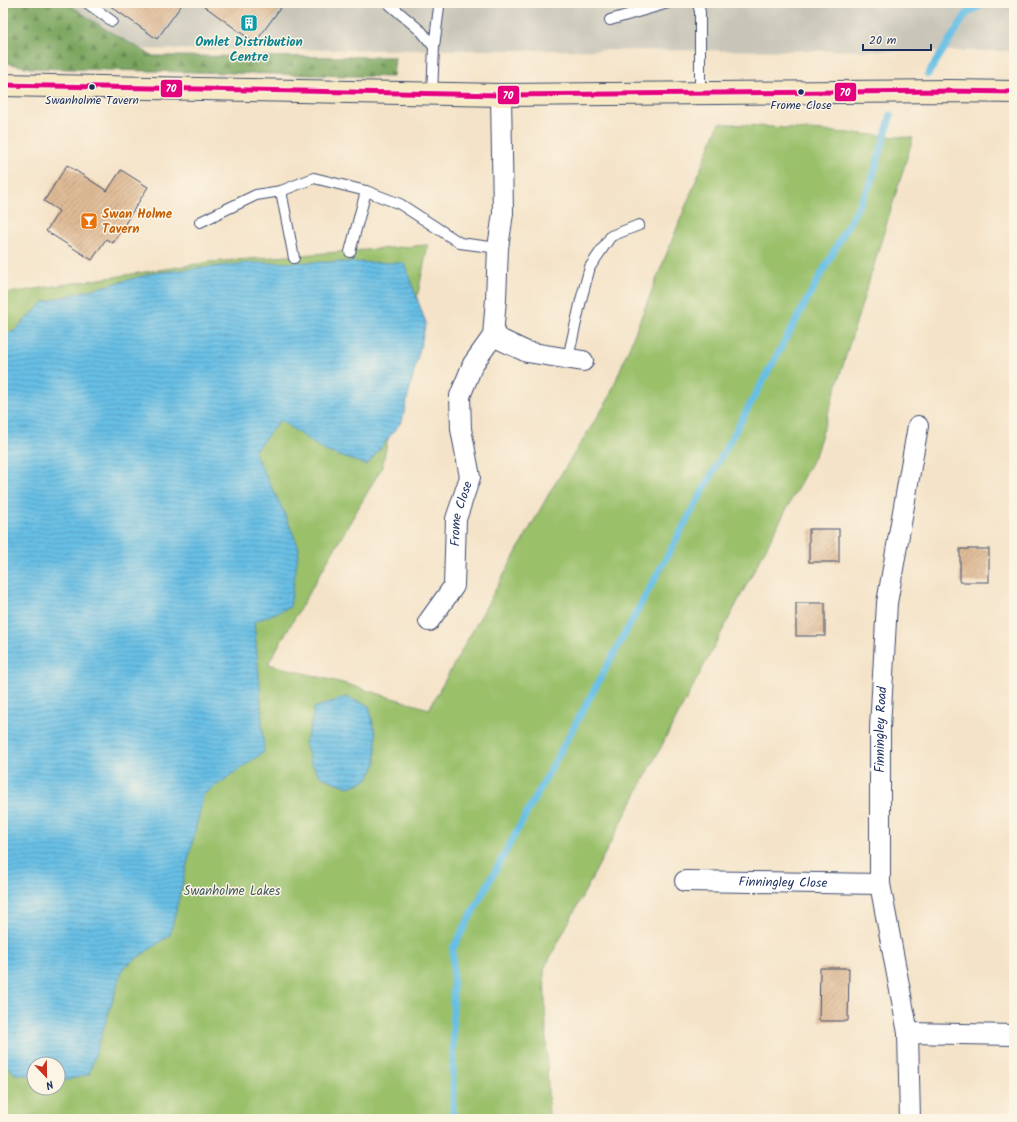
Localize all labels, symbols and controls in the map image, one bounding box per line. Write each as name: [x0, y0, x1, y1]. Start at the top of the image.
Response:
building icon: Omlet Distribution Centre: [239, 13, 259, 33]
scale bar: [863, 26, 931, 52]
text: 20 m: [869, 31, 897, 50]
place label: Omlet Distribution Centre: [195, 32, 303, 68]
line badge: 70: [160, 79, 183, 98]
text: 70: [166, 80, 177, 98]
marker: Swanholme Tavern: [87, 82, 97, 92]
line badge: 70: [834, 82, 857, 102]
text: 70: [840, 84, 851, 102]
line badge: 70: [497, 85, 520, 105]
text: 70: [503, 87, 514, 105]
marker: Frome Close: [796, 87, 806, 97]
place label: Swanholme Tavern: [45, 91, 139, 110]
place label: Frome Close: [770, 96, 832, 115]
place label: Swan Holme Tavern: [102, 204, 173, 240]
bar icon: Swan Holme Tavern: [79, 211, 99, 231]
street label: Frome Close: [445, 478, 478, 547]
street label: Finningley Road: [869, 685, 893, 773]
street label: Finningley Close: [738, 871, 828, 894]
park label: Swanholme Lakes: [184, 881, 281, 902]
north arrow: [26, 1056, 66, 1096]
text: N: [43, 1075, 56, 1094]

